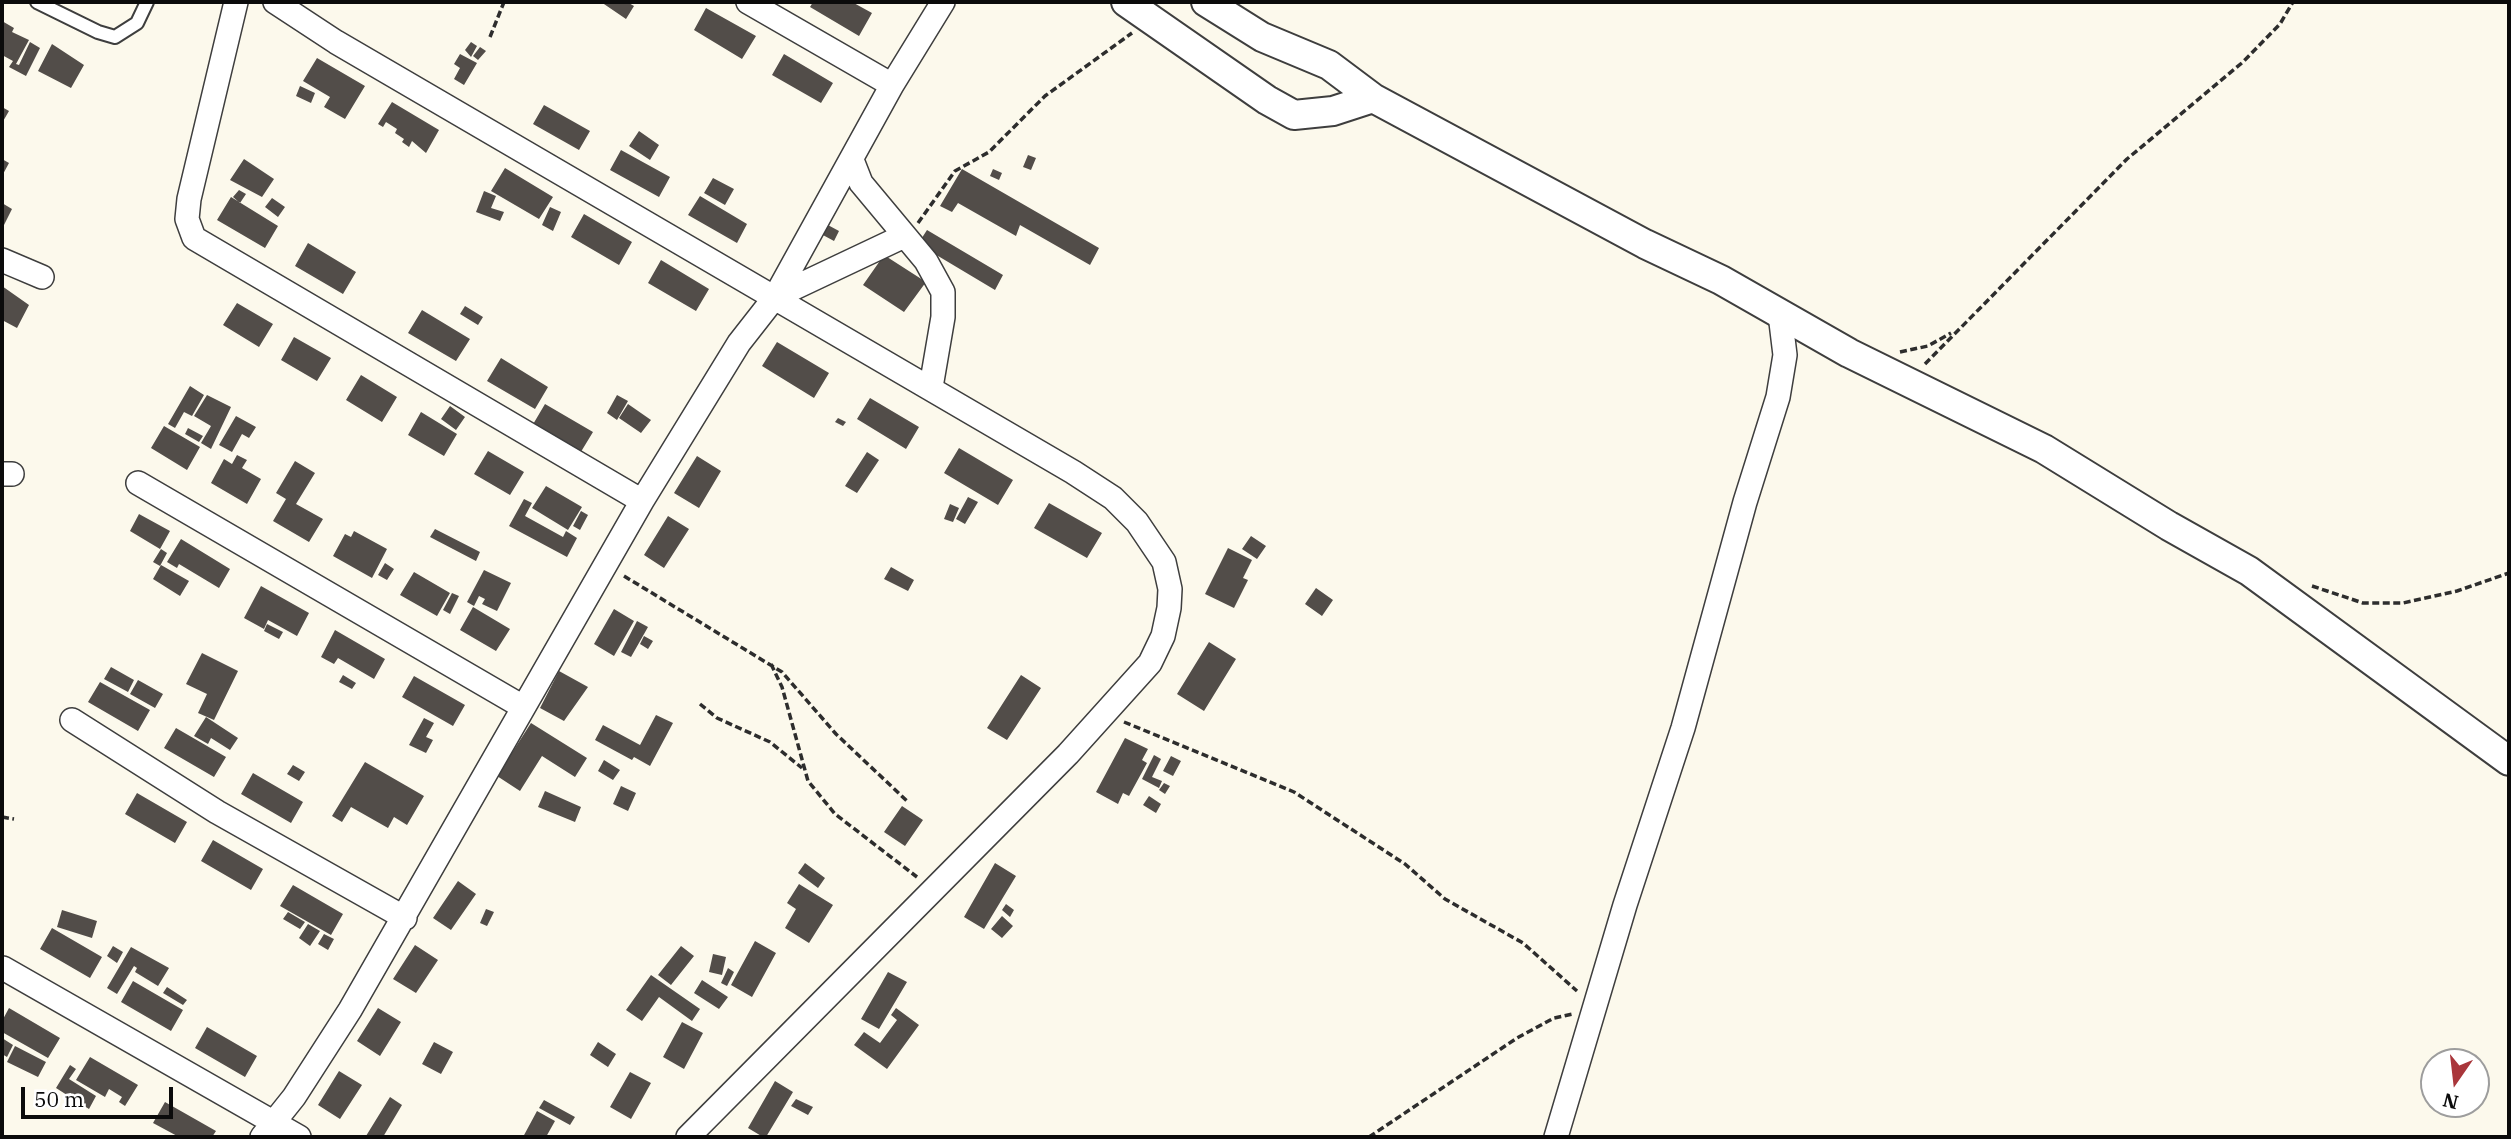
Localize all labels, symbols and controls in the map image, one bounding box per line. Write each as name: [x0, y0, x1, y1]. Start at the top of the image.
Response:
north arrow: [2420, 1048, 2490, 1118]
scale bar: [24, 1072, 177, 1116]
text: 50 m: [34, 1085, 84, 1113]
text: N: [2440, 1088, 2461, 1115]

